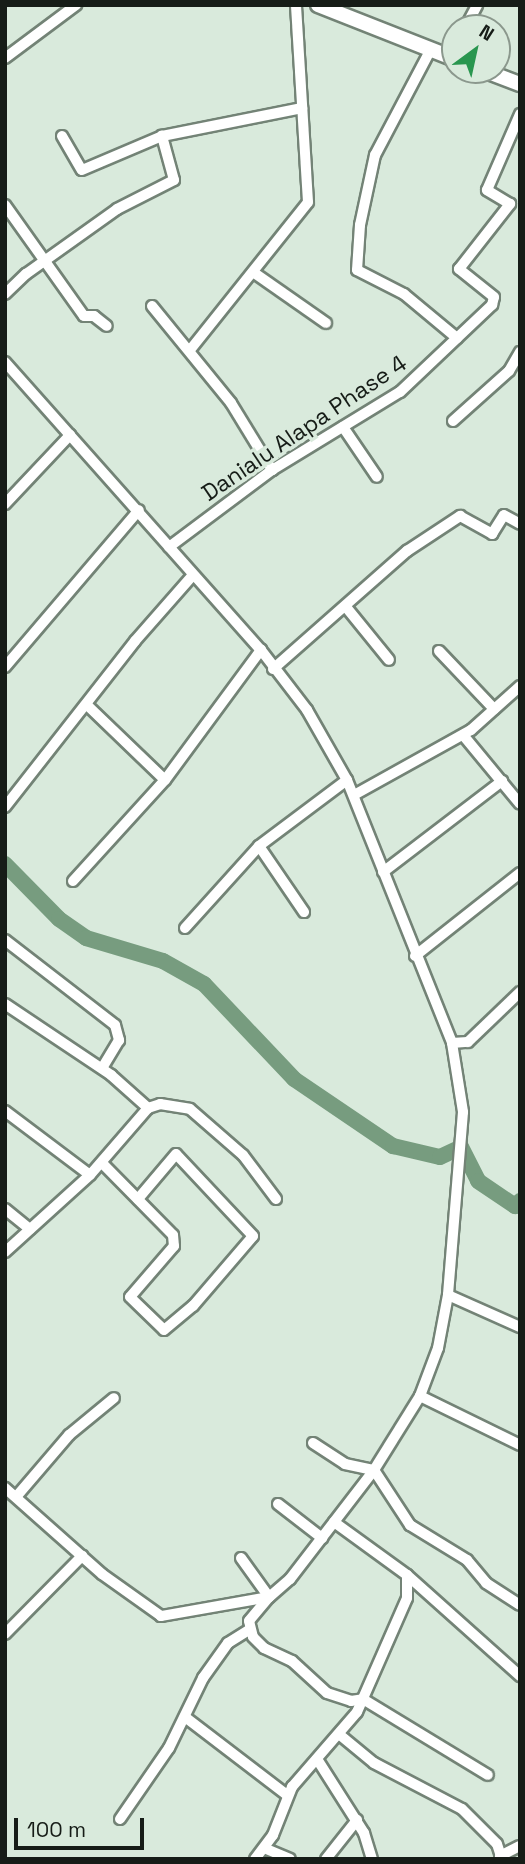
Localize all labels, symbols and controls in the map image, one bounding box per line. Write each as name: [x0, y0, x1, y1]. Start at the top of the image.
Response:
north arrow: [441, 14, 511, 84]
text: N: [474, 19, 499, 47]
street label: Danialu Alapa Phase 4: [196, 349, 412, 507]
scale bar: [18, 1804, 147, 1848]
text: 100 m: [27, 1816, 86, 1843]

